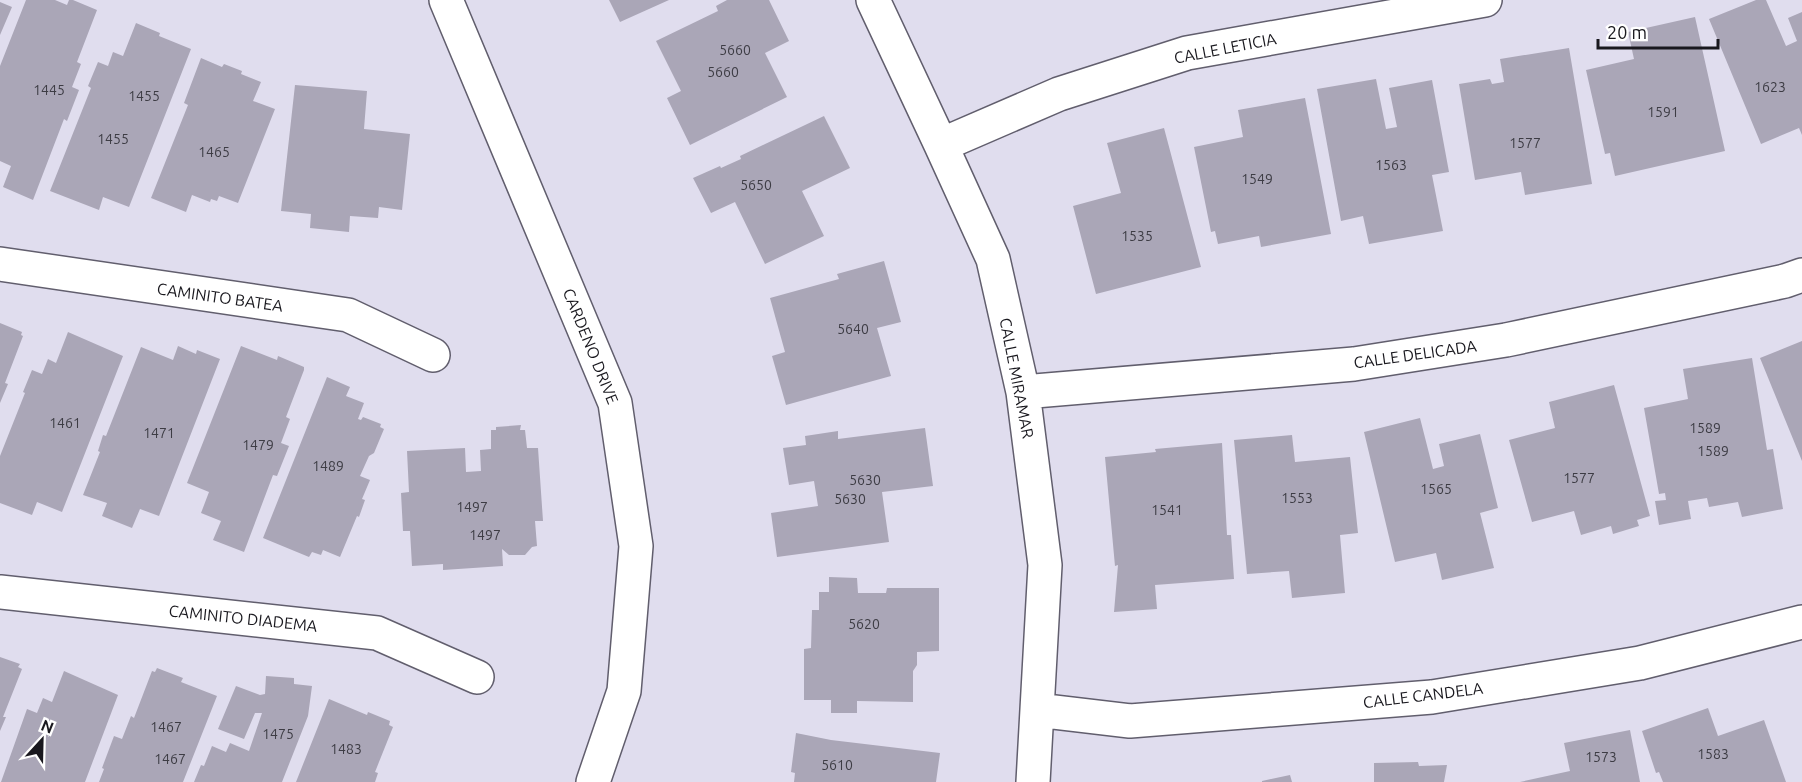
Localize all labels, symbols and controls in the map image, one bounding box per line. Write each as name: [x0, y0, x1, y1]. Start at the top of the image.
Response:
scale bar: [1598, 12, 1718, 50]
text: 20 m: [1607, 22, 1647, 42]
street label: CALLE LETICIA: [1172, 29, 1278, 67]
house number: 5660: [719, 42, 751, 58]
house number: 5660: [707, 64, 739, 80]
house number: 1623: [1754, 79, 1786, 95]
house number: 1445: [33, 82, 65, 98]
house number: 1455: [128, 88, 160, 104]
house number: 1591: [1647, 104, 1679, 120]
house number: 1455: [97, 131, 129, 147]
house number: 1577: [1509, 135, 1541, 151]
house number: 1465: [198, 144, 230, 160]
house number: 1563: [1375, 157, 1407, 173]
house number: 1549: [1241, 171, 1273, 187]
house number: 5650: [740, 177, 772, 193]
house number: 1535: [1121, 228, 1153, 244]
street label: CAMINITO BATEA: [156, 279, 285, 315]
street label: CARDENO DRIVE: [560, 286, 622, 406]
street label: CALLE MIRAMAR: [996, 316, 1038, 440]
house number: 5640: [837, 321, 869, 337]
street label: CALLE DELICADA: [1352, 336, 1478, 372]
house number: 1461: [49, 415, 81, 431]
house number: 1589: [1689, 420, 1721, 436]
house number: 1471: [143, 425, 175, 441]
house number: 1479: [242, 437, 274, 453]
house number: 1589: [1697, 443, 1729, 459]
house number: 1489: [312, 458, 344, 474]
house number: 1577: [1563, 470, 1595, 486]
house number: 5630: [849, 472, 881, 488]
house number: 1565: [1420, 481, 1452, 497]
house number: 1553: [1281, 490, 1313, 506]
house number: 5630: [834, 491, 866, 507]
house number: 1497: [456, 499, 488, 515]
house number: 1541: [1151, 502, 1183, 518]
house number: 1497: [469, 527, 501, 543]
street label: CAMINITO DIADEMA: [168, 601, 319, 635]
house number: 5620: [848, 616, 880, 632]
street label: CALLE CANDELA: [1362, 679, 1485, 711]
north arrow: [12, 710, 72, 770]
text: N: [39, 716, 57, 737]
house number: 1467: [150, 719, 182, 735]
house number: 1475: [262, 726, 294, 742]
house number: 1483: [330, 741, 362, 757]
house number: 1583: [1697, 746, 1729, 762]
house number: 1573: [1585, 749, 1617, 765]
house number: 1467: [154, 751, 186, 767]
house number: 5610: [821, 757, 853, 773]

